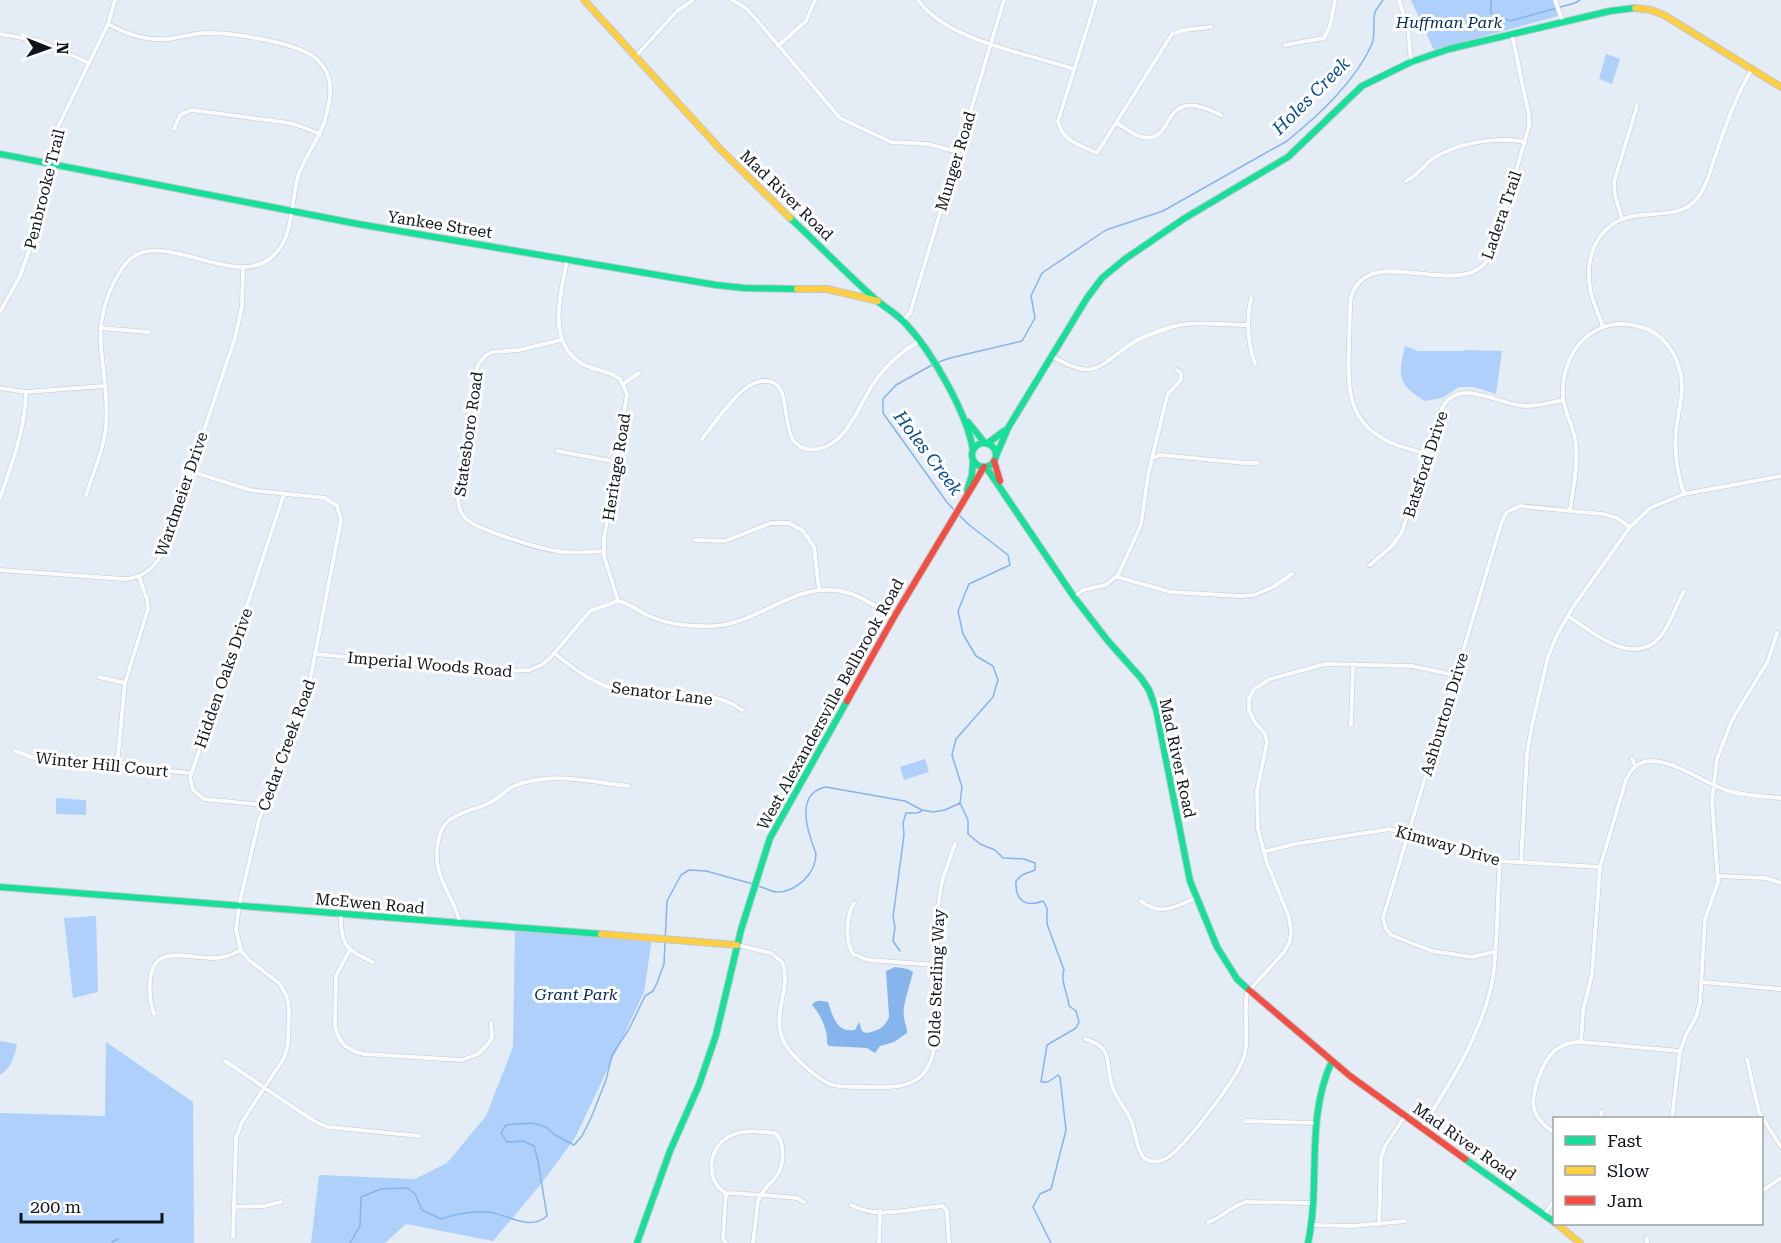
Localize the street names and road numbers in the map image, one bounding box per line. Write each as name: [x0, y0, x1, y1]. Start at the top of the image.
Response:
street label: Munger Road: [931, 109, 980, 213]
street label: Penbrooke Trail: [20, 127, 69, 251]
street label: Mad River Road: [736, 146, 837, 244]
street label: Ladera Trail: [1477, 168, 1526, 262]
street label: Yankee Street: [386, 207, 494, 242]
street label: Statesboro Road: [450, 370, 487, 498]
street label: Batsford Drive: [1399, 408, 1452, 520]
street label: Heritage Road: [599, 412, 634, 522]
street label: Wardmeier Drive: [151, 429, 212, 559]
street label: West Alexandersville Bellbrook Road: [753, 575, 908, 833]
street label: Hidden Oaks Drive: [191, 605, 256, 751]
street label: Imperial Woods Road: [347, 648, 513, 681]
street label: Ashburton Drive: [1417, 650, 1472, 778]
street label: Cedar Creek Road: [254, 677, 319, 814]
street label: Senator Lane: [610, 678, 714, 709]
street label: Mad River Road: [1156, 697, 1199, 820]
street label: Winter Hill Court: [35, 748, 169, 781]
street label: Kimway Drive: [1393, 822, 1502, 870]
street label: McEwen Road: [315, 889, 425, 918]
street label: Olde Sterling Way: [925, 908, 948, 1048]
street label: Mad River Road: [1409, 1099, 1520, 1184]

